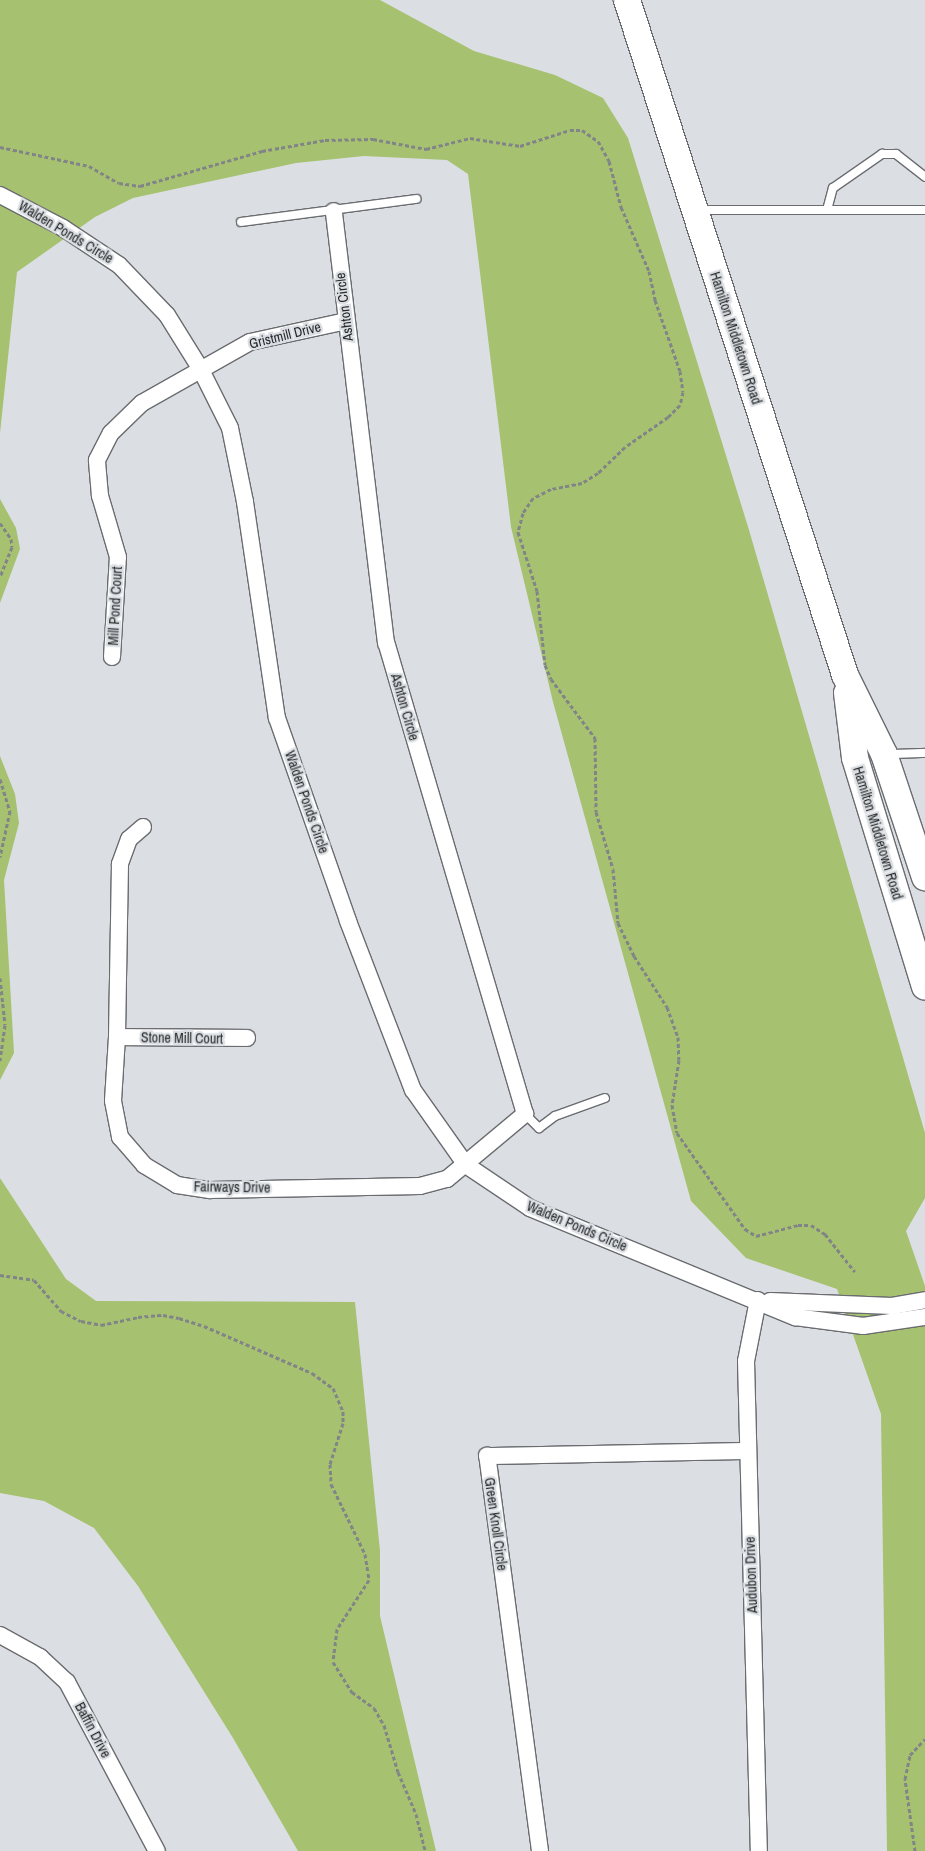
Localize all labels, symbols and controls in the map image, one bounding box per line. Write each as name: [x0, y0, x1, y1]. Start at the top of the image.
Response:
street label: Walden Ponds Circle: [16, 197, 116, 267]
street label: Hamilton Middletown Road: [707, 270, 765, 406]
street label: Ashton Circle: [331, 272, 357, 342]
street label: Gristmill Drive: [247, 318, 323, 352]
street label: Mill Pond Court: [105, 566, 125, 646]
street label: Ashton Circle: [387, 672, 423, 742]
street label: Walden Ponds Circle: [282, 748, 332, 856]
street label: Hamilton Middletown Road: [850, 764, 906, 902]
street label: Stone Mill Court: [141, 1029, 223, 1047]
street label: Fairways Drive: [194, 1178, 270, 1196]
street label: Walden Ponds Circle: [524, 1197, 630, 1255]
street label: Green Knoll Circle: [481, 1476, 511, 1572]
street label: Audubon Drive: [741, 1536, 761, 1614]
street label: Baffin Drive: [71, 1699, 115, 1761]

